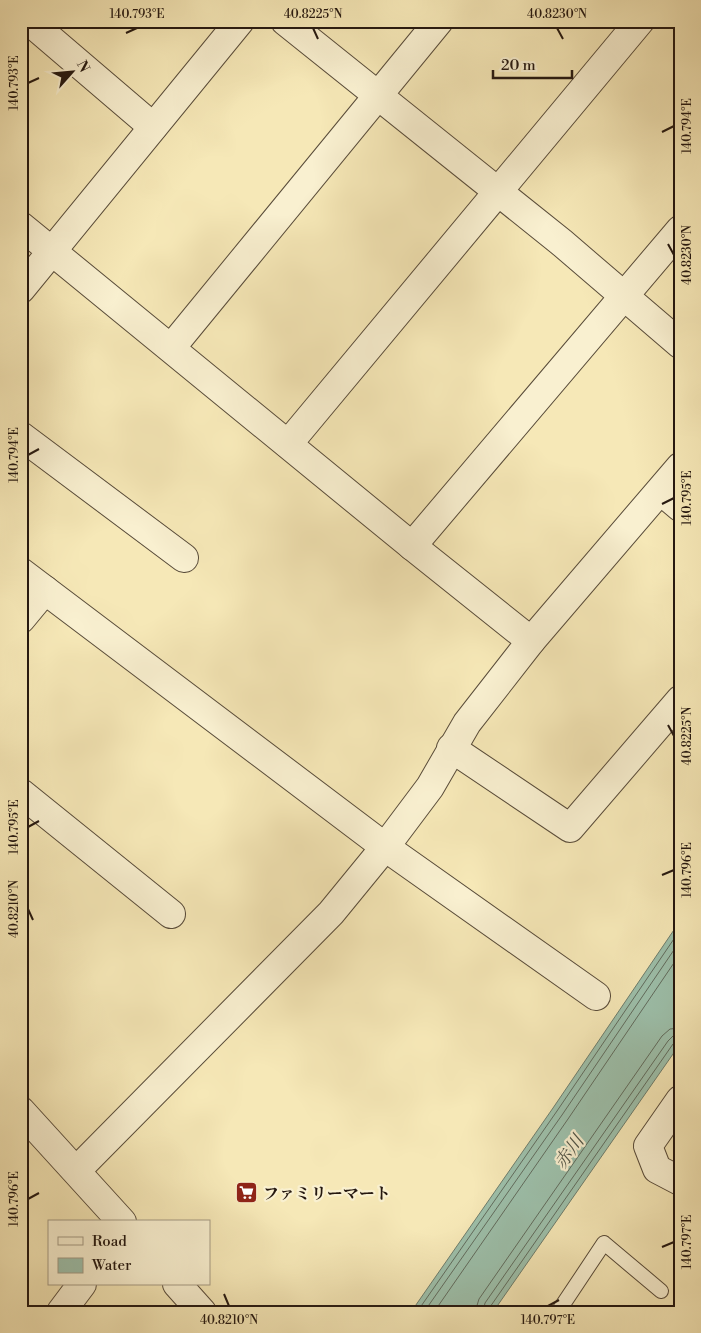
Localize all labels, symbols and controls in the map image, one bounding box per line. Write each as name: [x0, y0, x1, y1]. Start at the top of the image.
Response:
text: 140.793°E: [110, 7, 164, 22]
text: 40.8225°N: [284, 7, 342, 22]
text: 40.8230°N: [527, 7, 587, 22]
north arrow: [48, 48, 98, 98]
scale bar: [493, 48, 572, 80]
text: 140.793°E: [7, 56, 22, 110]
text: 20 m: [501, 56, 536, 75]
text: N: [72, 58, 93, 76]
text: 140.794°E: [680, 98, 695, 154]
text: 40.8230°N: [680, 225, 695, 285]
text: 140.794°E: [7, 427, 22, 483]
text: 140.795°E: [680, 471, 695, 525]
text: 40.8225°N: [680, 707, 695, 765]
text: 140.795°E: [7, 800, 22, 854]
text: 140.796°E: [680, 842, 695, 898]
text: 40.8210°N: [7, 880, 22, 938]
water label: 赤川: [550, 1129, 590, 1174]
text: 140.796°E: [7, 1171, 22, 1227]
supermarket icon: ファミリーマート: [235, 1181, 259, 1205]
place label: ファミリーマート: [263, 1184, 391, 1204]
text: 140.797°E: [680, 1215, 695, 1269]
legend: [48, 1220, 210, 1286]
text: Road: [92, 1232, 127, 1251]
text: Water: [91, 1256, 132, 1275]
text: 40.8210°N: [200, 1313, 258, 1328]
text: 140.797°E: [521, 1313, 575, 1328]

